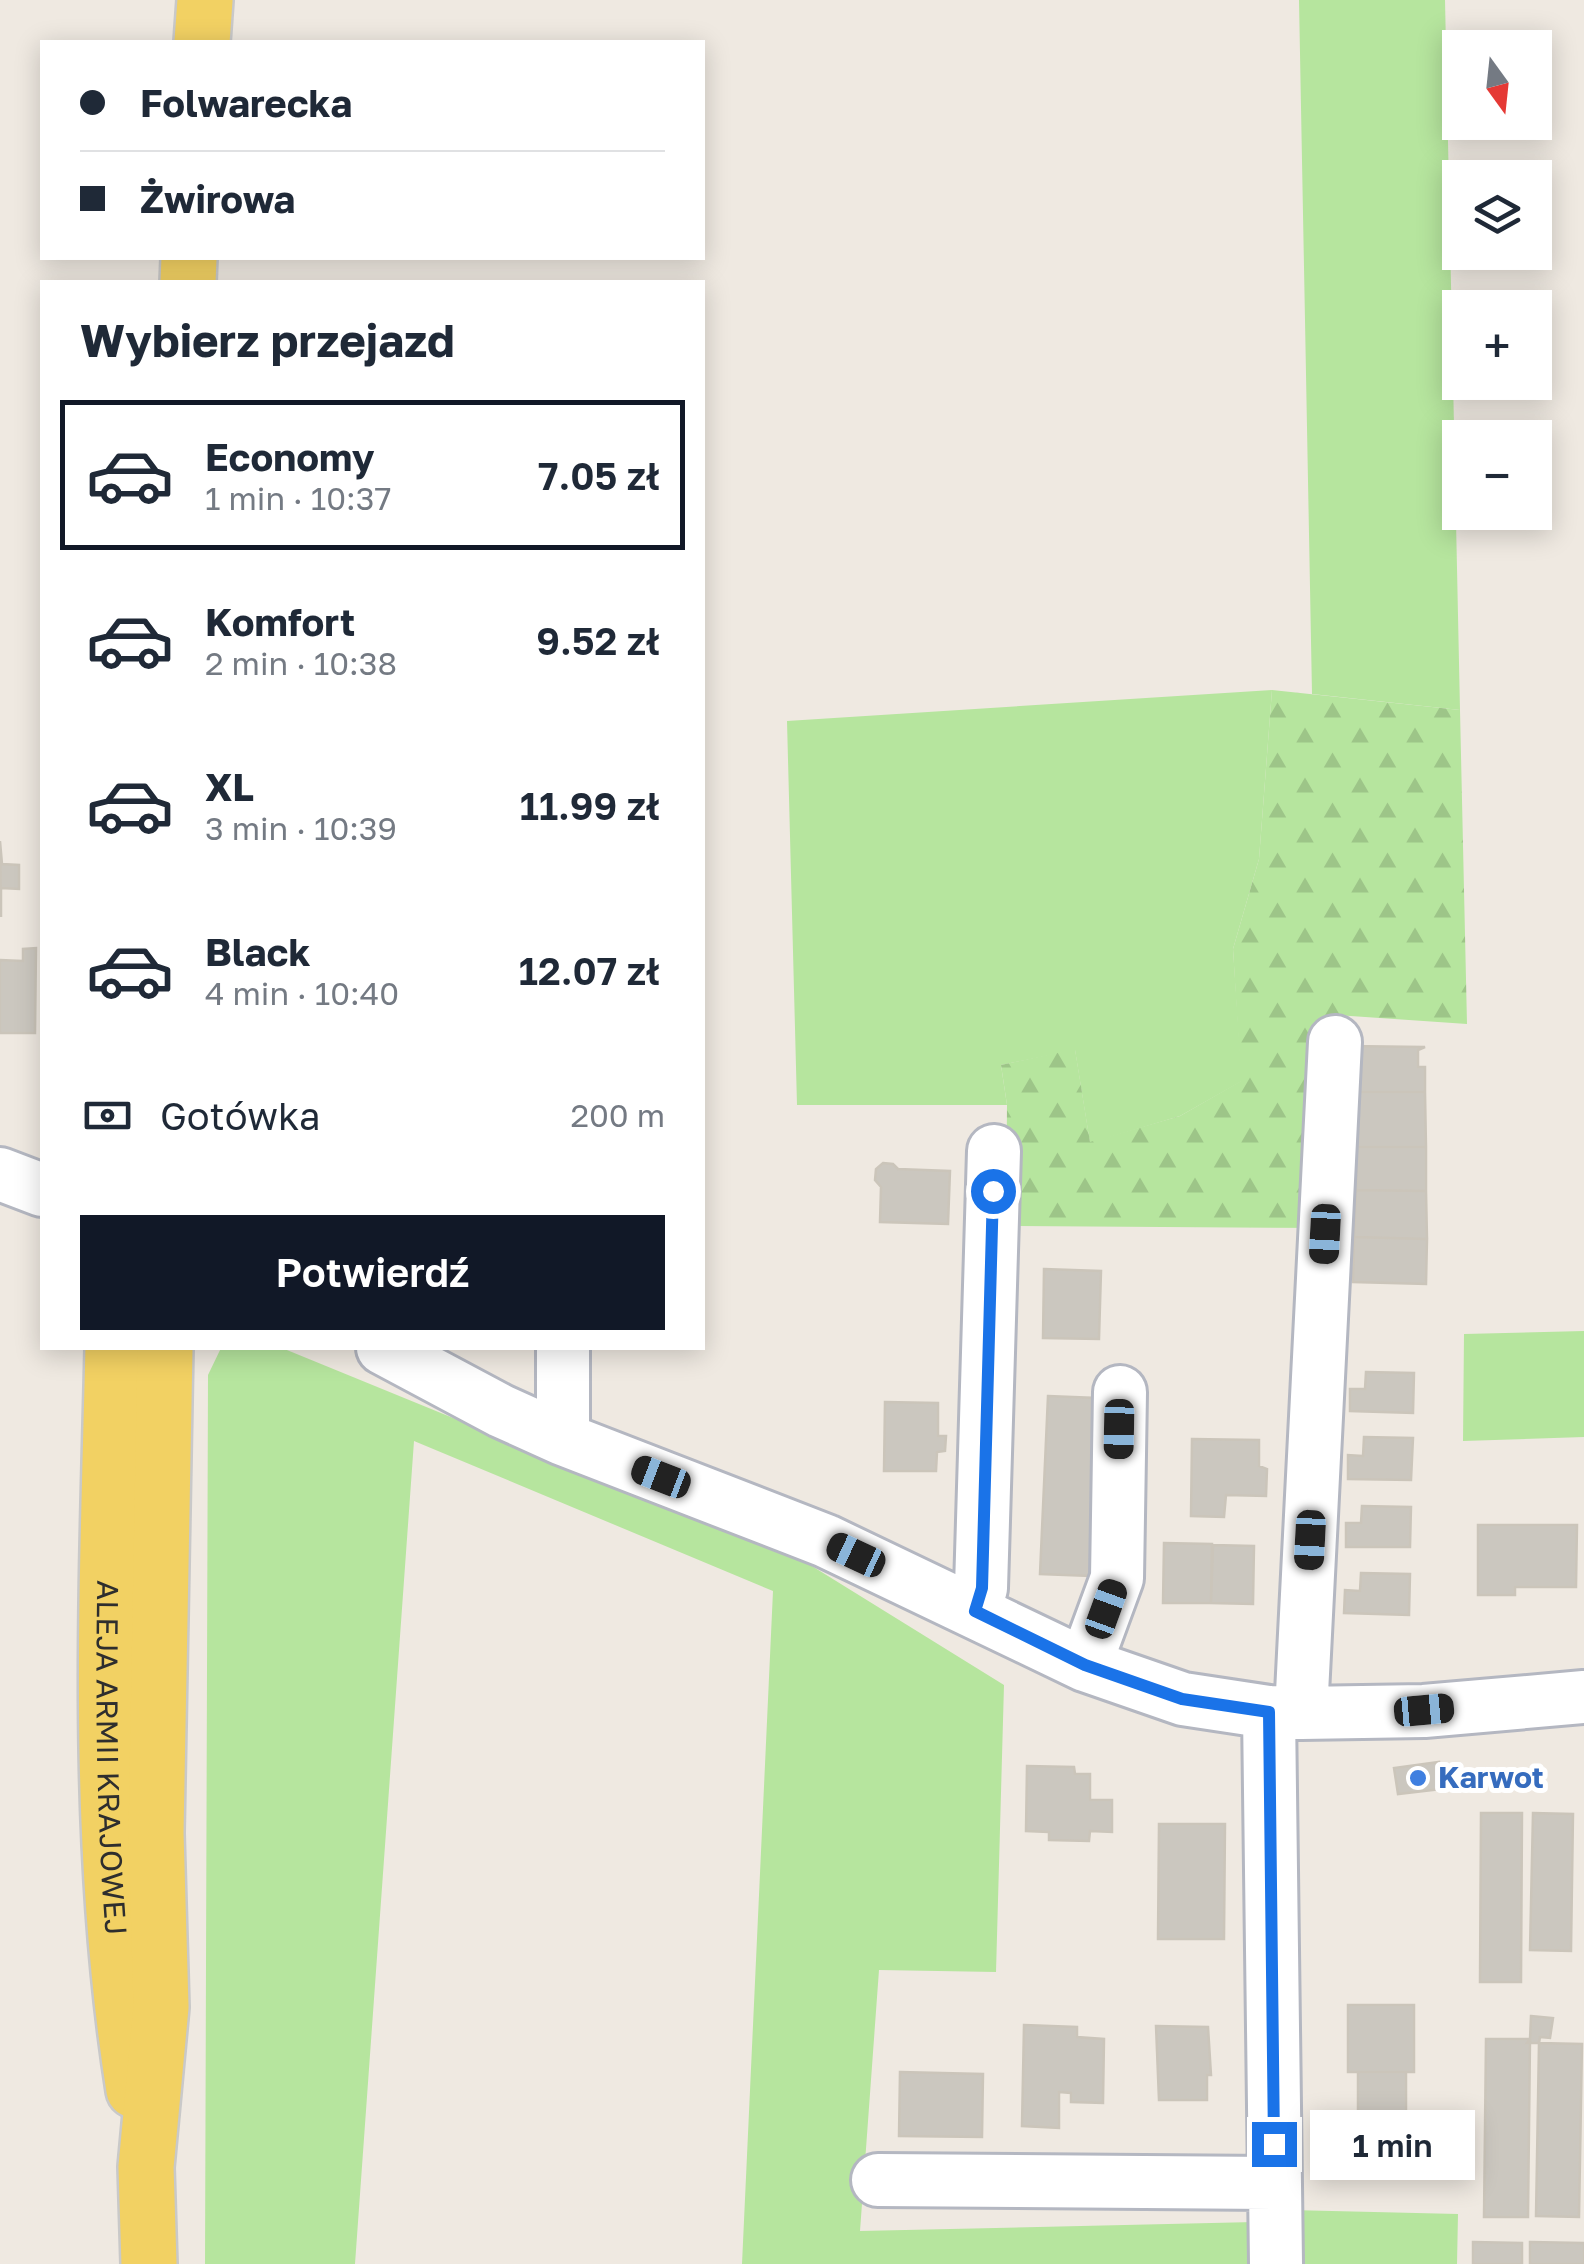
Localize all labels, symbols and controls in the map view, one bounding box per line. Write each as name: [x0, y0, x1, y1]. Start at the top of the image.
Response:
north arrow: [1442, 30, 1552, 140]
map controls: [1442, 30, 1552, 530]
text: Folwarecka: [140, 80, 352, 125]
button: layers: [1442, 160, 1552, 270]
text: Żwirowa: [140, 176, 295, 221]
button: +: [1442, 290, 1552, 400]
text: Wybierz przejazd: [80, 313, 455, 367]
button: −: [1442, 420, 1552, 530]
icon: car: [85, 430, 175, 520]
text: Economy: [205, 434, 374, 479]
text: 7.05 zł: [538, 453, 660, 498]
text: 1 min · 10:37: [205, 479, 391, 517]
icon: car: [85, 595, 175, 685]
text: Komfort: [205, 599, 355, 644]
text: 9.52 zł: [536, 618, 660, 663]
text: 2 min · 10:38: [205, 644, 397, 682]
icon: car: [85, 760, 175, 850]
text: XL: [205, 764, 254, 809]
text: 11.99 zł: [520, 783, 660, 828]
text: 3 min · 10:39: [205, 809, 397, 847]
icon: car: [85, 925, 175, 1015]
text: Black: [205, 929, 310, 974]
text: 12.07 zł: [519, 948, 660, 993]
text: 4 min · 10:40: [205, 974, 399, 1012]
icon: cash: [80, 1088, 135, 1143]
text: Gotówka: [160, 1093, 321, 1138]
text: 200 m: [570, 1096, 665, 1134]
route start: [971, 1169, 1016, 1214]
car: [1308, 1203, 1342, 1265]
button: Potwierdź: [80, 1215, 665, 1330]
car: [1103, 1399, 1135, 1459]
car: [628, 1452, 694, 1502]
car: [1293, 1509, 1327, 1571]
car: [822, 1529, 890, 1581]
car: [1082, 1576, 1130, 1642]
street label: ALEJA ARMII KRAJOWEJ: [89, 1580, 135, 1937]
car: [1393, 1692, 1455, 1728]
place label: Karwot: [1438, 1759, 1544, 1795]
marker: Karwot: [1407, 1767, 1429, 1789]
callout: 1 min: [1309, 2109, 1474, 2179]
route end: [1252, 2122, 1297, 2167]
text: 1 min: [1352, 2126, 1433, 2164]

